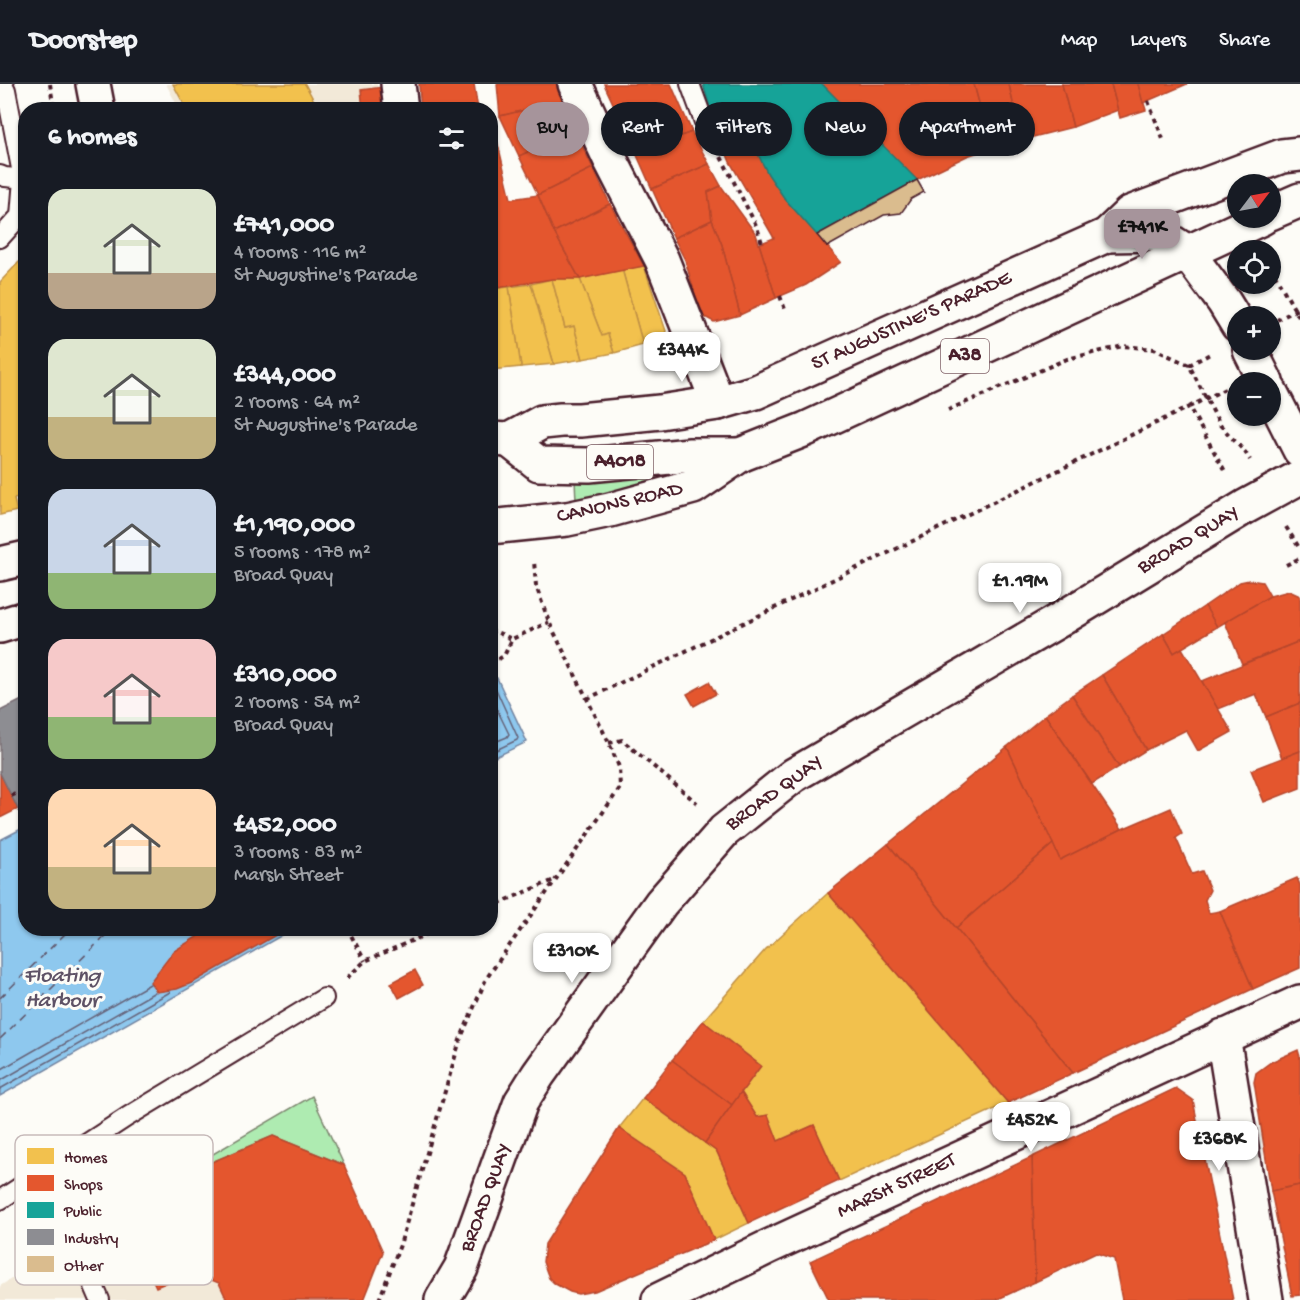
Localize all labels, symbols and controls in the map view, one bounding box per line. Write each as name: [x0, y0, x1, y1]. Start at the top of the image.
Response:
text: Doorstep: [30, 25, 137, 58]
text: Map: [1061, 29, 1097, 54]
text: Layers: [1130, 29, 1186, 54]
text: Share: [1219, 29, 1270, 54]
chip: Buy: [516, 102, 589, 156]
chip: Rent: [601, 102, 683, 156]
chip: Filters: [695, 102, 792, 156]
chip: New: [804, 102, 887, 156]
chip: Apartment: [899, 102, 1035, 156]
icon: filters: [435, 122, 468, 155]
text: 6 homes: [48, 123, 136, 154]
north arrow: [1227, 174, 1281, 228]
map controls: [1227, 174, 1281, 426]
pin: £741K: [1100, 209, 1184, 260]
text: £741,000: [234, 211, 334, 242]
icon: home: [96, 213, 168, 285]
text: £741K: [1118, 217, 1166, 240]
button: locate: [1227, 240, 1281, 294]
text: 4 rooms · 116 m²: [234, 242, 367, 265]
text: St Augustine's Parade: [234, 265, 417, 288]
street label: ST AUGUSTINE'S PARADE: [808, 266, 1017, 377]
button: +: [1227, 306, 1281, 360]
pin: £344K: [640, 332, 724, 383]
road number: A38: [941, 339, 989, 373]
text: £344K: [657, 340, 707, 363]
text: £344,000: [234, 361, 336, 392]
icon: home: [96, 363, 168, 435]
button: −: [1227, 372, 1281, 426]
text: 2 rooms · 64 m²: [234, 392, 360, 415]
text: St Augustine's Parade: [234, 415, 417, 438]
road number: A4018: [587, 445, 653, 479]
street label: CANONS ROAD: [555, 477, 686, 531]
street label: BROAD QUAY: [1133, 501, 1244, 582]
text: £1,190,000: [234, 511, 355, 542]
icon: home: [96, 513, 168, 585]
text: 5 rooms · 178 m²: [234, 542, 371, 565]
pin: £1.19M: [971, 563, 1069, 614]
text: Broad Quay: [234, 565, 333, 588]
text: £1.19M: [992, 571, 1048, 594]
text: £310,000: [234, 661, 337, 692]
icon: home: [96, 663, 168, 735]
text: 2 rooms · 54 m²: [234, 692, 361, 715]
text: Broad Quay: [234, 715, 333, 738]
street label: BROAD QUAY: [721, 750, 828, 838]
text: £452,000: [234, 811, 337, 842]
icon: home: [96, 813, 168, 885]
text: 3 rooms · 83 m²: [234, 842, 362, 865]
text: Marsh Street: [234, 865, 342, 888]
pin: £310K: [530, 933, 614, 984]
text: £310K: [547, 941, 597, 964]
water label: Floating Harbour: [24, 964, 103, 1015]
pin: £452K: [989, 1102, 1073, 1153]
text: £452K: [1006, 1110, 1056, 1133]
pin: £368K: [1177, 1121, 1261, 1172]
text: £368K: [1193, 1129, 1245, 1152]
legend: [15, 1135, 213, 1285]
street label: BROAD QUAY: [455, 1140, 518, 1257]
street label: MARSH STREET: [834, 1148, 961, 1225]
text: Homes: [64, 1150, 108, 1169]
text: Shops: [64, 1177, 103, 1196]
text: Public: [63, 1204, 102, 1223]
text: Industry: [64, 1231, 118, 1250]
text: Other: [64, 1258, 104, 1277]

